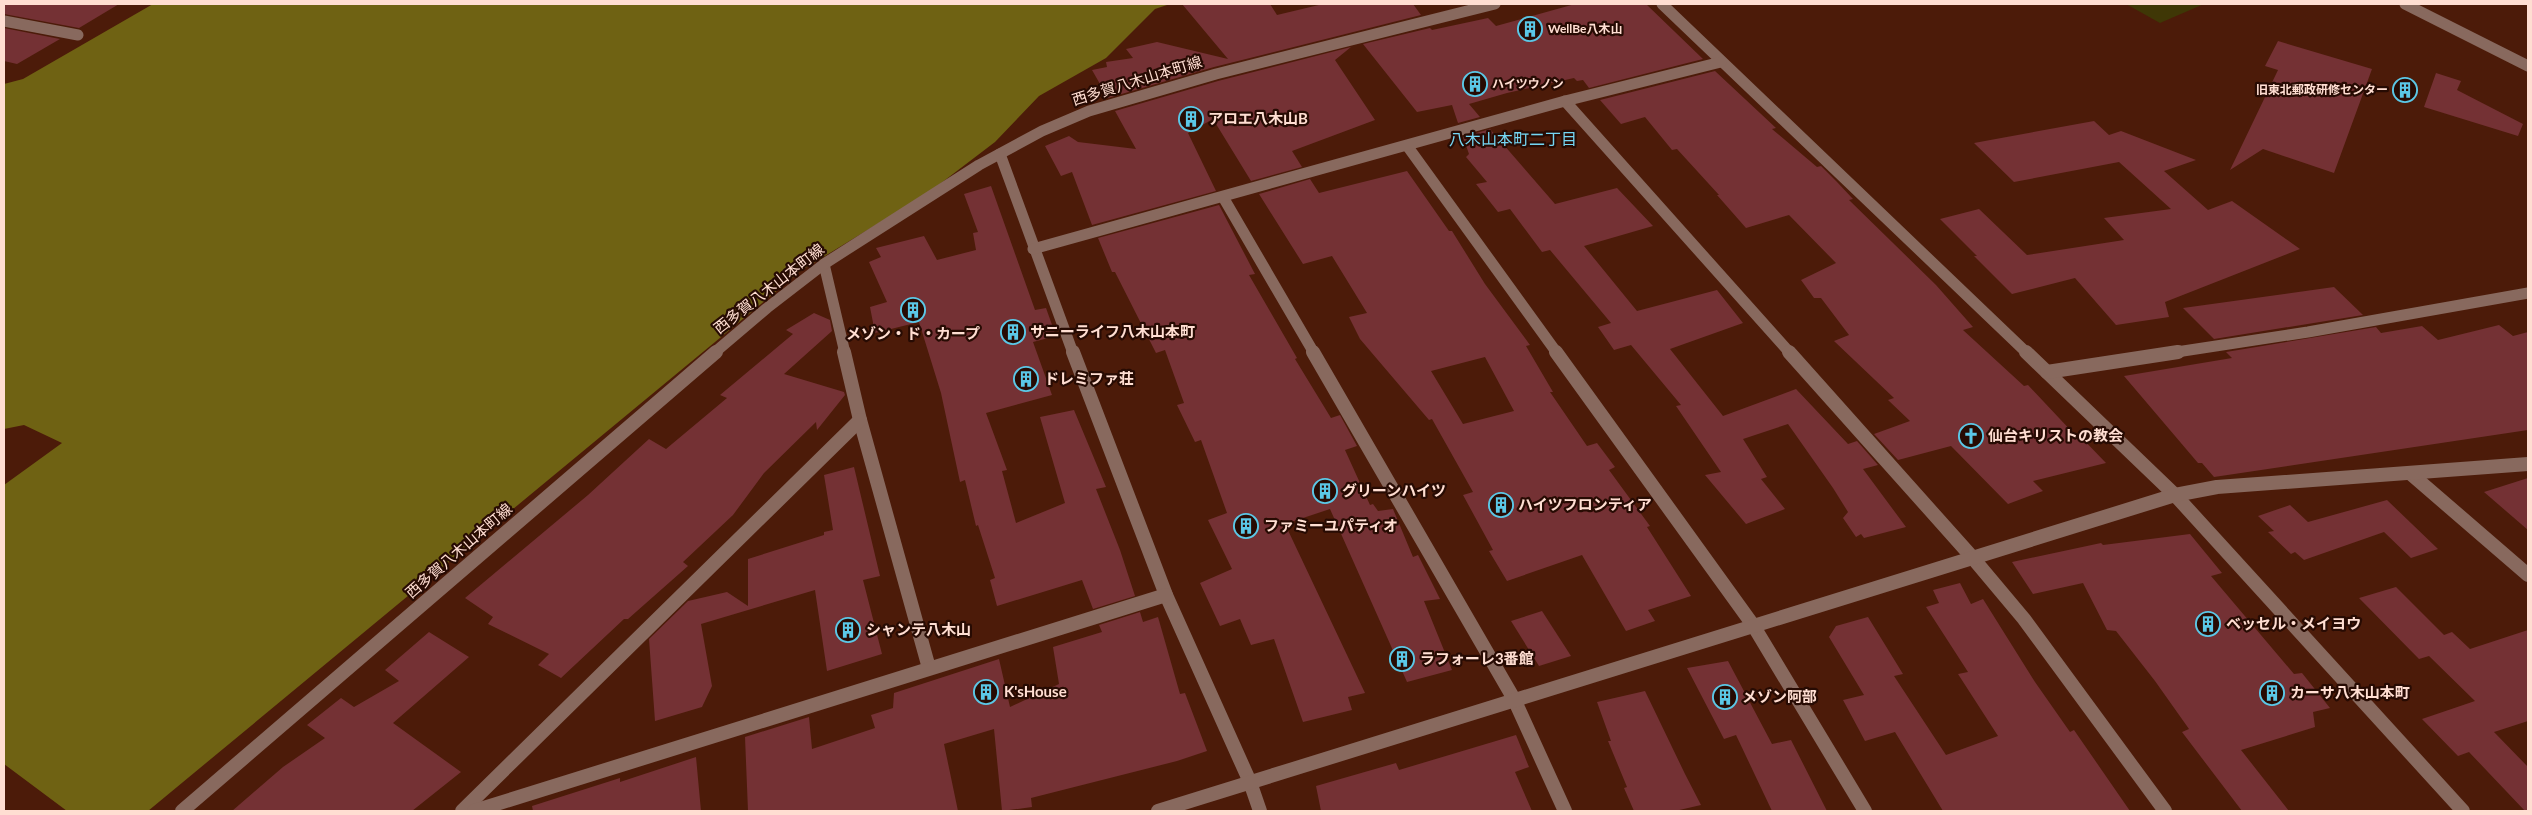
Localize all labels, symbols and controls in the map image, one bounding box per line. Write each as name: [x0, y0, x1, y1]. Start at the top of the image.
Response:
building icon: WellBe八木山: [1517, 16, 1543, 42]
place label: WellBe八木山: [1548, 21, 1622, 36]
street label: 西多賀八木山本町線: [1070, 52, 1204, 108]
building icon: ハイツウノン: [1462, 71, 1488, 97]
place label: ハイツウノン: [1492, 76, 1564, 91]
building icon: 旧東北郵政研修センター: [2392, 77, 2418, 103]
place label: 旧東北郵政研修センター: [2256, 82, 2388, 97]
building icon: アロエ八木山B: [1178, 106, 1204, 132]
place label: アロエ八木山B: [1208, 109, 1308, 127]
district label: 八木山本町二丁目: [1449, 129, 1577, 148]
street label: 西多賀八木山本町線: [710, 240, 827, 337]
building icon: メゾン・ド・カープ: [900, 297, 926, 323]
building icon: サニーライフ八木山本町: [1000, 319, 1026, 345]
place label: サニーライフ八木山本町: [1030, 322, 1195, 340]
place label: メゾン・ド・カープ: [846, 324, 980, 342]
building icon: ドレミファ荘: [1013, 366, 1039, 392]
place label: ドレミファ荘: [1044, 369, 1134, 387]
church icon: 仙台キリストの教会: [1958, 423, 1984, 449]
place label: 仙台キリストの教会: [1988, 426, 2123, 444]
building icon: グリーンハイツ: [1312, 478, 1338, 504]
place label: グリーンハイツ: [1342, 481, 1446, 499]
building icon: ハイツフロンティア: [1488, 492, 1514, 518]
place label: ハイツフロンティア: [1518, 495, 1652, 513]
street label: 西多賀八木山本町線: [401, 499, 515, 601]
building icon: ファミーユパティオ: [1233, 513, 1259, 539]
place label: ファミーユパティオ: [1264, 516, 1398, 534]
building icon: ベッセル・メイヨウ: [2195, 611, 2221, 637]
place label: ベッセル・メイヨウ: [2226, 614, 2361, 632]
building icon: シャンテ八木山: [835, 617, 861, 643]
place label: シャンテ八木山: [866, 620, 971, 638]
building icon: ラフォーレ3番館: [1389, 646, 1415, 672]
place label: ラフォーレ3番館: [1420, 649, 1534, 667]
building icon: K'sHouse: [973, 679, 999, 705]
building icon: カーサ八木山本町: [2259, 680, 2285, 706]
place label: K'sHouse: [1004, 682, 1067, 700]
place label: カーサ八木山本町: [2290, 683, 2410, 701]
building icon: メゾン阿部: [1712, 684, 1738, 710]
place label: メゾン阿部: [1742, 687, 1817, 705]

